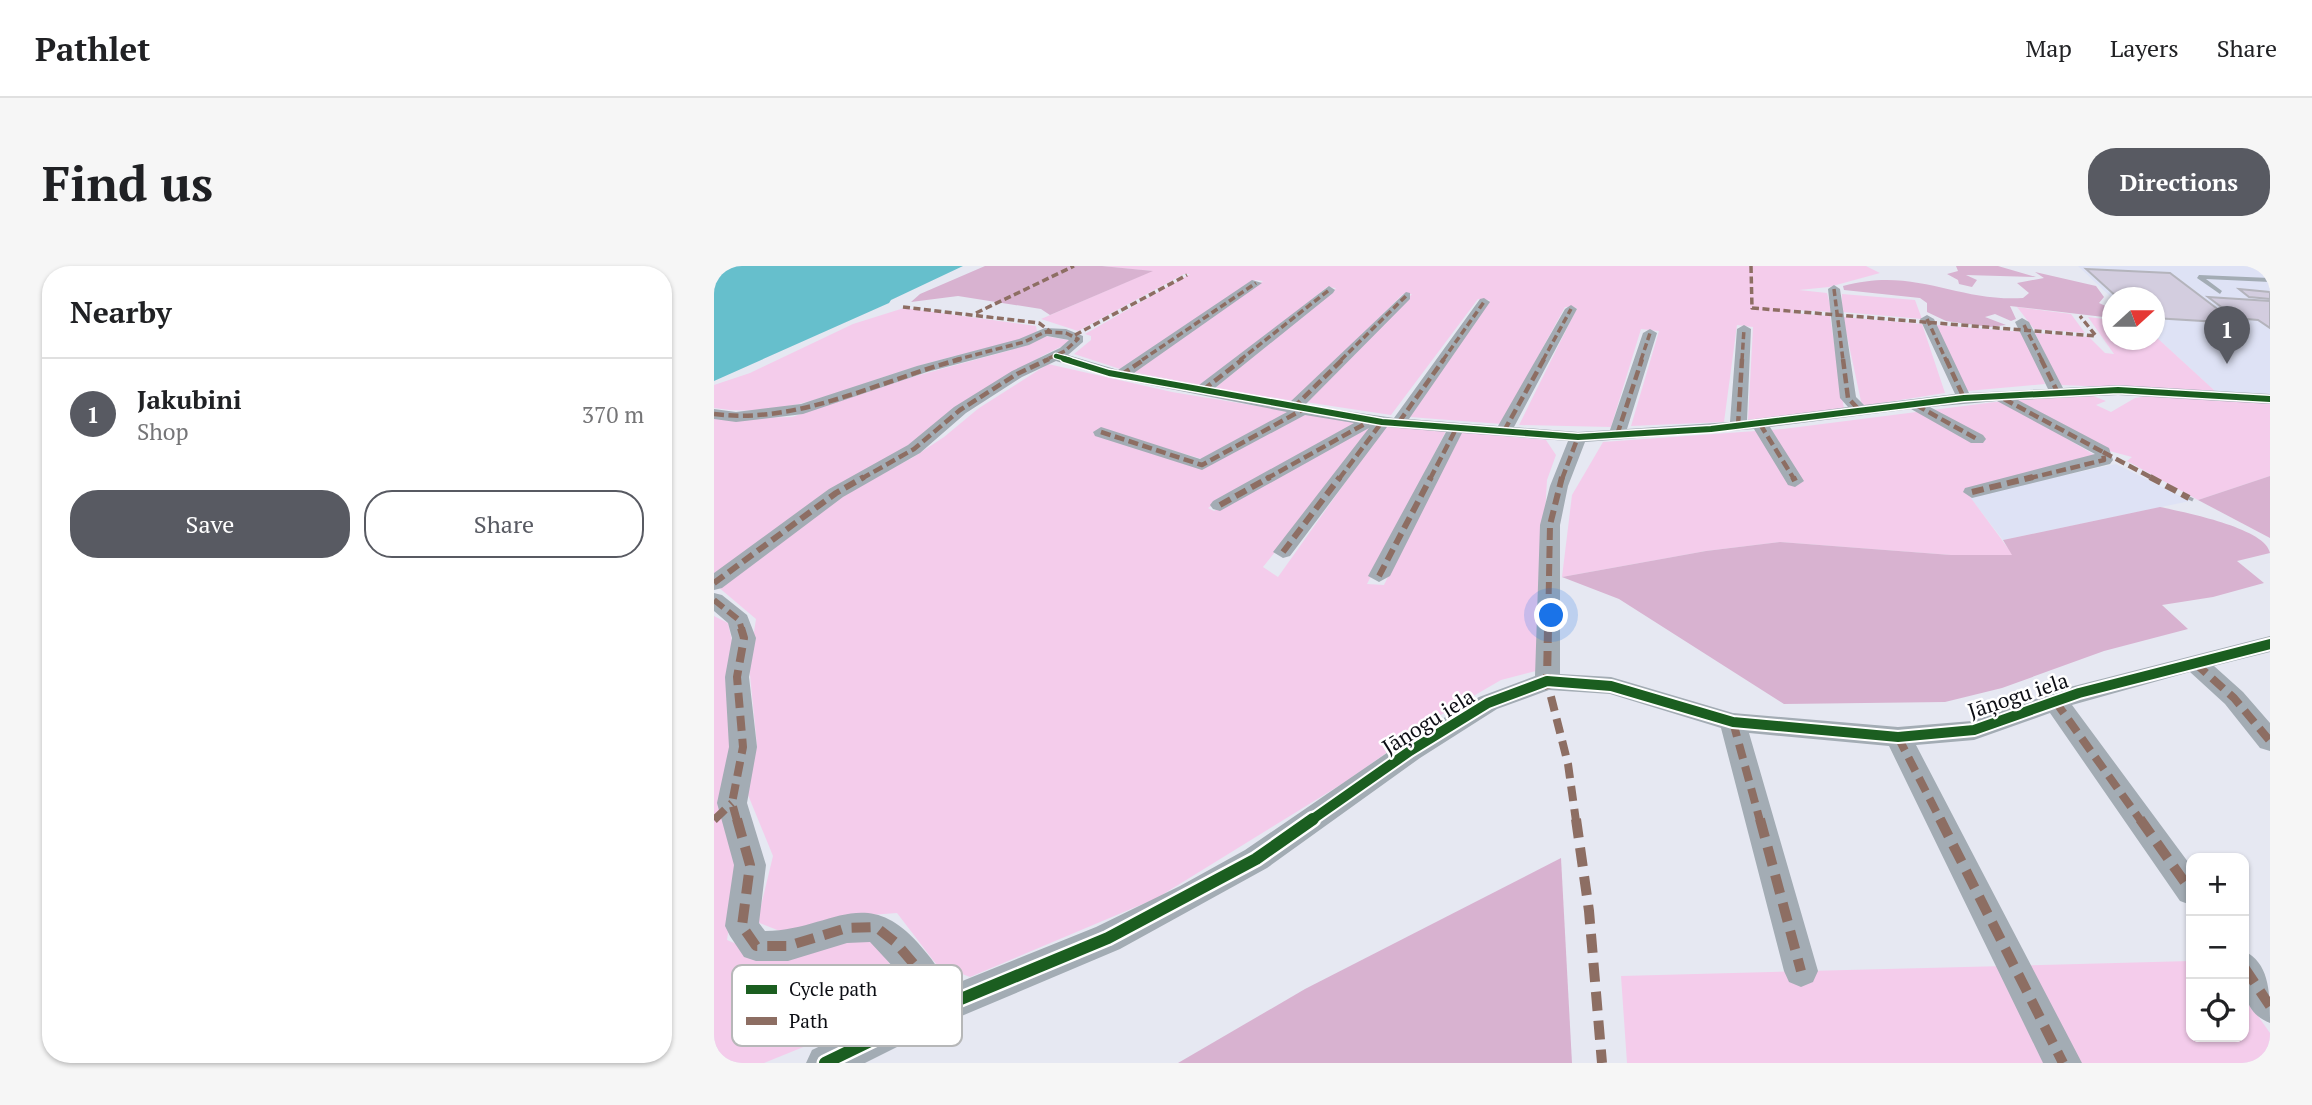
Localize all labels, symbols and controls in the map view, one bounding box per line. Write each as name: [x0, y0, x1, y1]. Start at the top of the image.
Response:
text: Pathlet: [35, 27, 150, 70]
text: Map: [2025, 32, 2072, 64]
text: Layers: [2110, 32, 2179, 64]
text: Share: [2217, 32, 2277, 64]
button: Directions: [2088, 148, 2270, 216]
text: Find us: [42, 150, 213, 215]
north arrow: [2102, 287, 2165, 350]
text: Nearby: [70, 292, 172, 332]
pin: 1: [2204, 306, 2250, 364]
text: Jakubini: [137, 382, 242, 416]
text: 1: [87, 399, 100, 430]
text: 370 m: [582, 399, 644, 430]
text: Shop: [137, 416, 189, 447]
button: Save: [70, 490, 350, 558]
button: Share: [364, 490, 644, 558]
your location: [1534, 598, 1568, 632]
street label: Jāņogu iela: [1964, 666, 2072, 724]
street label: Jāņogu iela: [1377, 681, 1480, 760]
map controls: [2186, 853, 2249, 1042]
button: +: [2186, 853, 2249, 916]
button: −: [2186, 916, 2249, 979]
legend: [732, 965, 962, 1046]
text: Cycle path: [789, 976, 877, 1001]
button: locate: [2186, 979, 2249, 1042]
text: Path: [789, 1008, 828, 1033]

